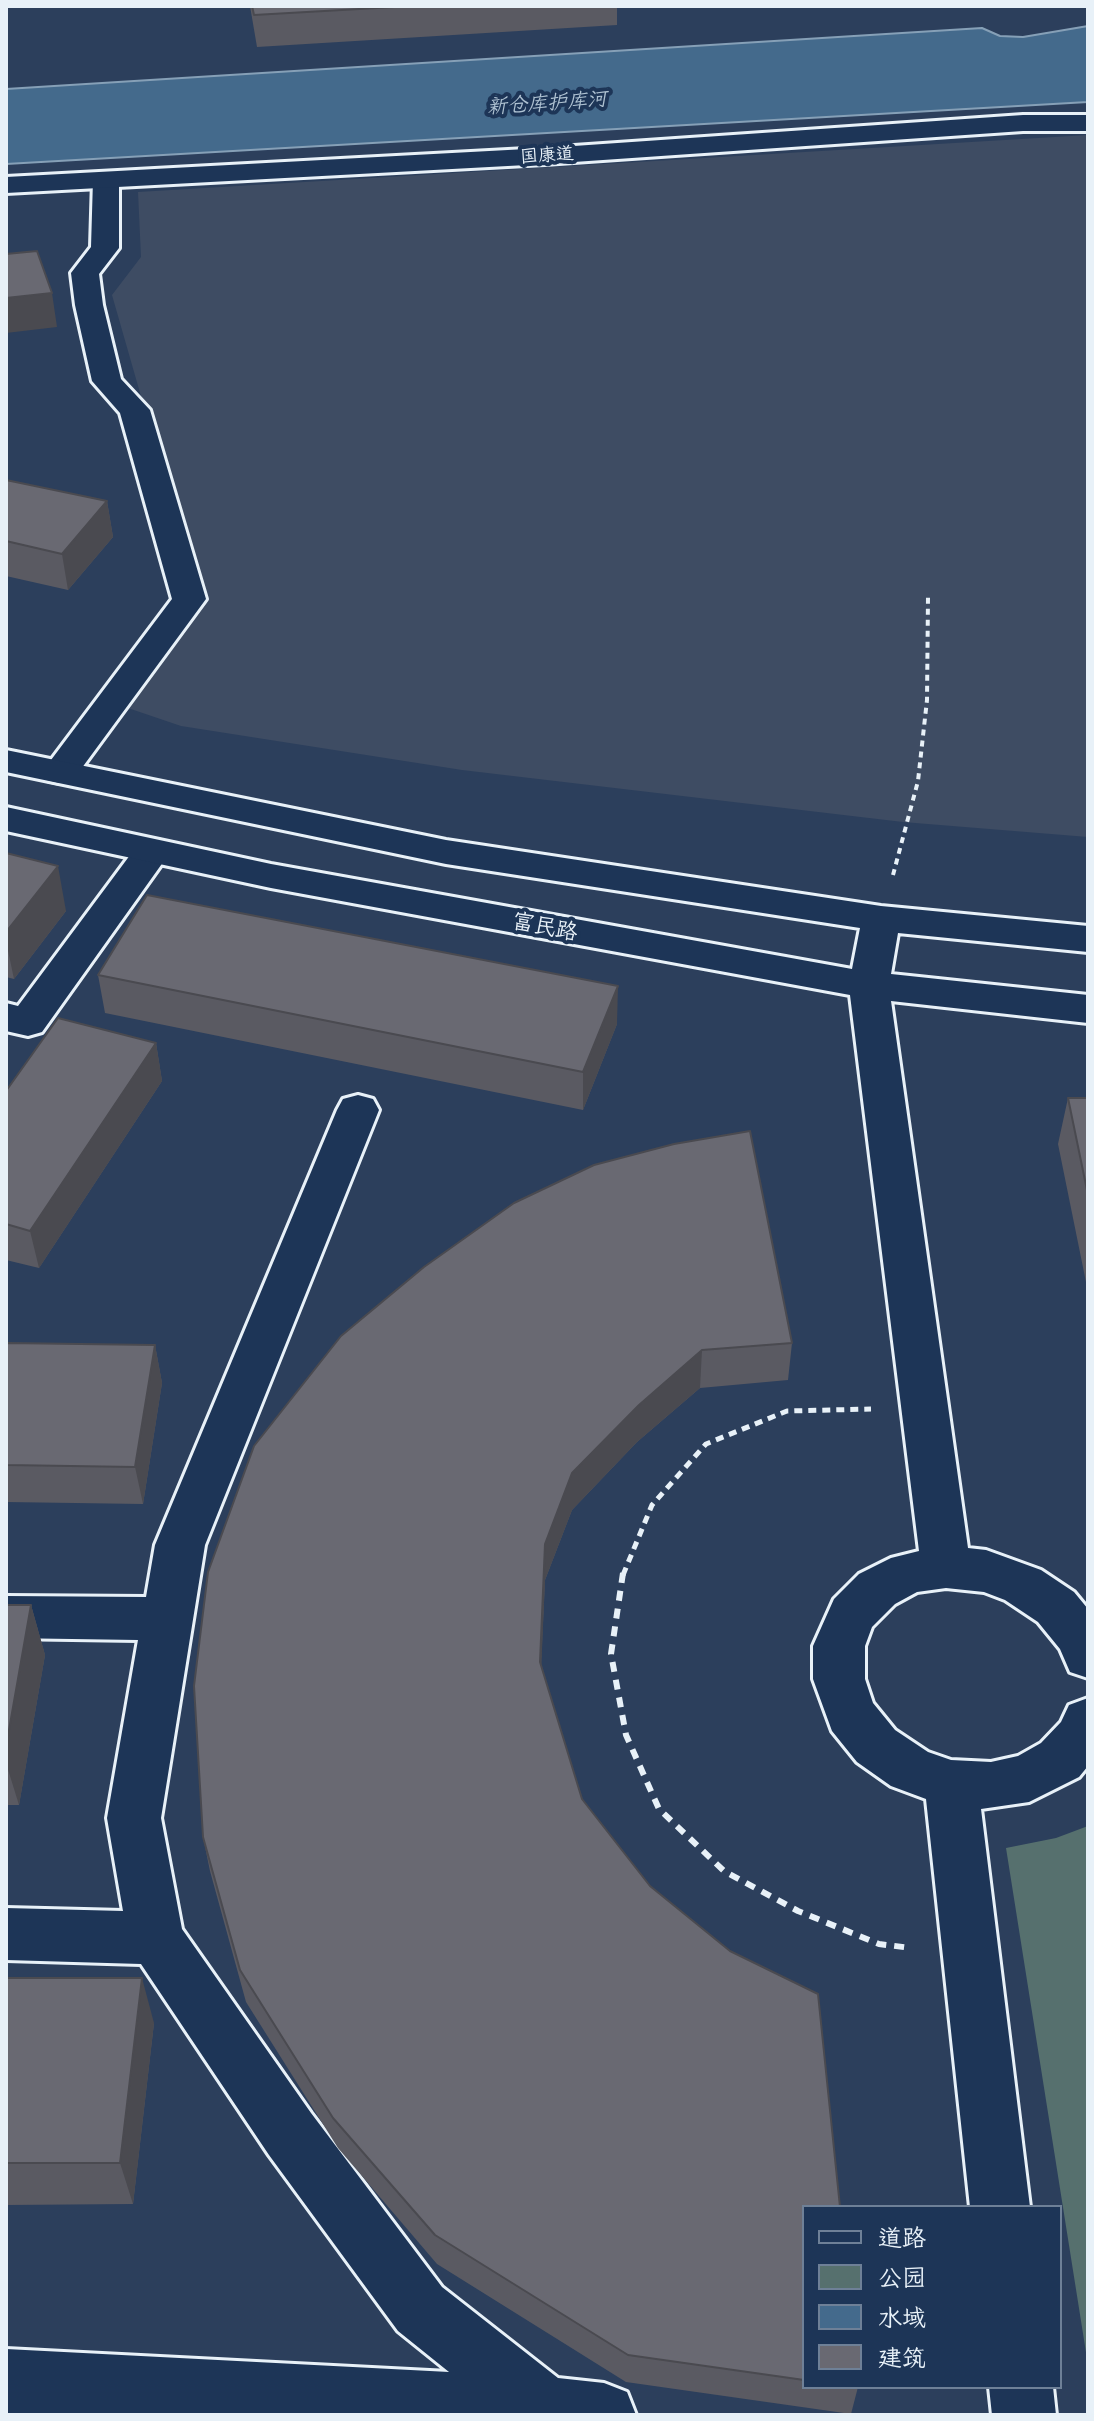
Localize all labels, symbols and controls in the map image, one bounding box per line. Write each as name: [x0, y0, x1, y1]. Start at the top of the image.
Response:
water label: 新仓库护库河: [486, 87, 608, 119]
street label: 国康道: [519, 142, 575, 168]
street label: 富民路: [510, 908, 580, 946]
legend: [802, 2205, 1062, 2389]
text: 道路: [878, 2221, 926, 2252]
text: 公园: [878, 2261, 926, 2292]
text: 水域: [878, 2301, 926, 2332]
text: 建筑: [878, 2341, 926, 2372]

